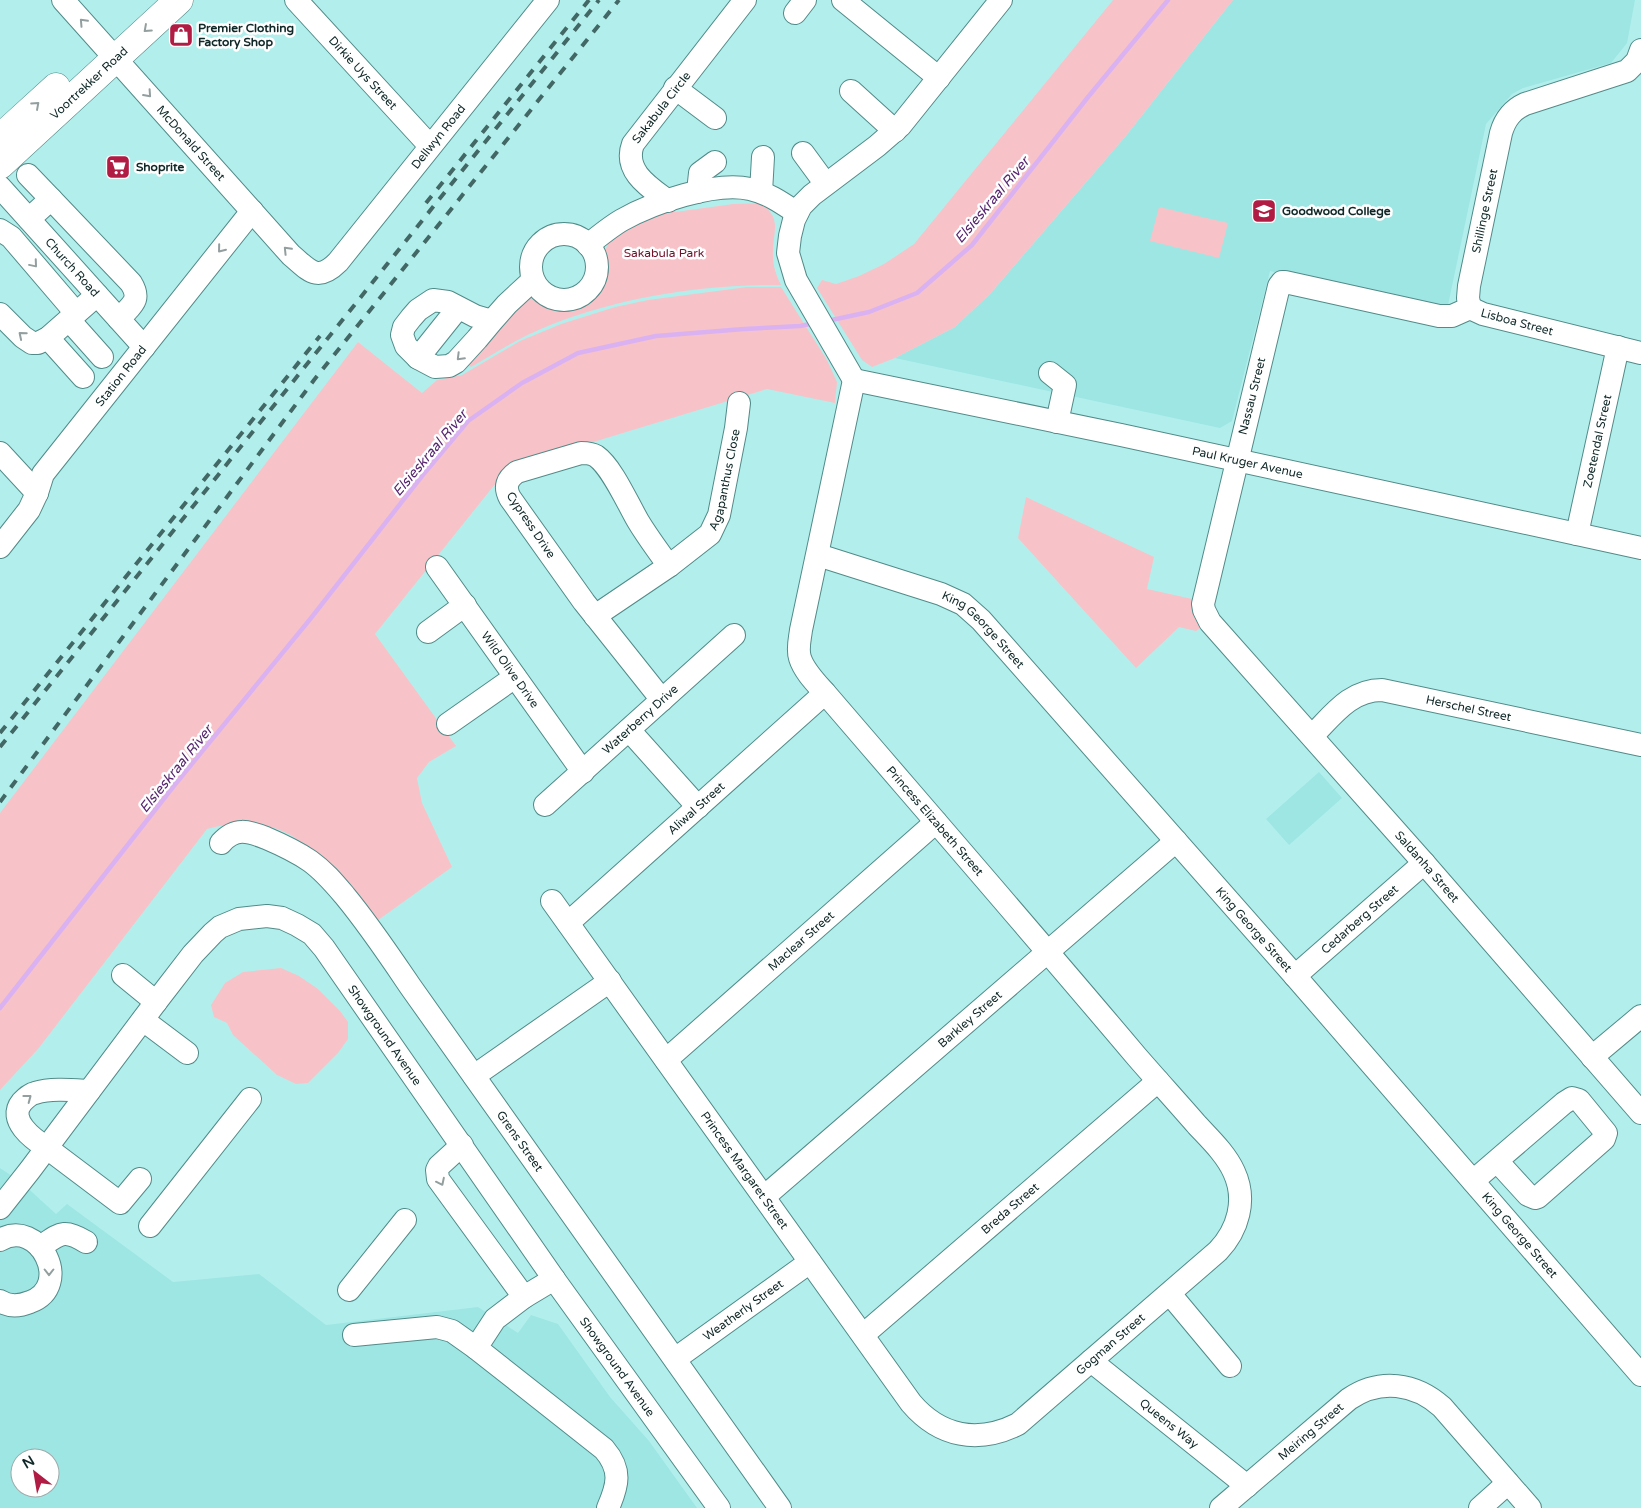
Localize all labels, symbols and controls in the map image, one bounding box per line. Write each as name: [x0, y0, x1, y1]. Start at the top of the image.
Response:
one-way arrow: [80, 19, 89, 28]
place label: Premier Clothing Factory Shop: [198, 21, 294, 50]
shop icon: Premier Clothing Factory Shop: [168, 22, 194, 48]
one-way arrow: [144, 23, 153, 32]
street label: Dirkie Uys Street: [326, 33, 400, 113]
street label: Voortrekker Road: [47, 44, 131, 122]
street label: Sakabula Circle: [629, 69, 694, 146]
one-way arrow: [142, 88, 151, 97]
one-way arrow: [31, 102, 40, 111]
street label: Dellwyn Road: [409, 102, 468, 172]
street label: McDonald Street: [154, 103, 228, 184]
water label: Elsieskraal River: [951, 152, 1034, 247]
supermarket icon: Shoprite: [105, 154, 131, 180]
place label: Shoprite: [136, 160, 185, 175]
street label: Shillinge Street: [1469, 167, 1500, 254]
school or university icon: Goodwood College: [1251, 198, 1277, 224]
place label: Goodwood College: [1282, 204, 1391, 219]
street label: Church Road: [42, 235, 102, 300]
one-way arrow: [218, 244, 227, 253]
park label: Sakabula Park: [624, 246, 705, 260]
one-way arrow: [284, 247, 293, 256]
one-way arrow: [29, 258, 37, 267]
street label: Lisboa Street: [1479, 306, 1555, 339]
one-way arrow: [18, 332, 27, 341]
street label: Station Road: [92, 343, 149, 409]
one-way arrow: [457, 351, 466, 360]
street label: Nassau Street: [1236, 355, 1268, 436]
street label: Zoetendal Street: [1580, 393, 1614, 489]
water label: Elsieskraal River: [389, 405, 472, 500]
street label: Agapanthus Close: [706, 427, 743, 533]
street label: Paul Kruger Avenue: [1191, 444, 1304, 481]
street label: Cypress Drive: [504, 489, 558, 561]
street label: King George Street: [940, 588, 1028, 671]
street label: Wild Olive Drive: [478, 629, 542, 711]
street label: Waterberry Drive: [599, 682, 681, 757]
street label: Herschel Street: [1425, 692, 1513, 724]
water label: Elsieskraal River: [136, 721, 217, 816]
street label: Princess Elizabeth Street: [884, 763, 987, 879]
street label: Aliwal Street: [665, 779, 728, 837]
street label: Saldanha Street: [1392, 828, 1462, 906]
street label: Cedarberg Street: [1318, 882, 1401, 957]
street label: King George Street: [1213, 884, 1295, 975]
street label: Maclear Street: [765, 908, 837, 974]
street label: Showground Avenue: [345, 983, 424, 1088]
street label: Barkley Street: [935, 987, 1005, 1051]
one-way arrow: [22, 1095, 32, 1104]
street label: Grens Street: [494, 1108, 546, 1174]
street label: Princess Margaret Street: [698, 1109, 792, 1232]
one-way arrow: [435, 1177, 445, 1186]
street label: Breda Street: [978, 1180, 1042, 1237]
street label: King George Street: [1479, 1190, 1561, 1281]
one-way arrow: [44, 1269, 54, 1277]
street label: Weatherly Street: [700, 1276, 786, 1343]
street label: Gogman Street: [1073, 1310, 1148, 1378]
street label: Showground Avenue: [577, 1315, 658, 1419]
street label: Queens Way: [1137, 1396, 1202, 1452]
street label: Meiring Street: [1275, 1400, 1347, 1463]
north arrow: [10, 1448, 60, 1498]
text: N: [19, 1452, 38, 1472]

